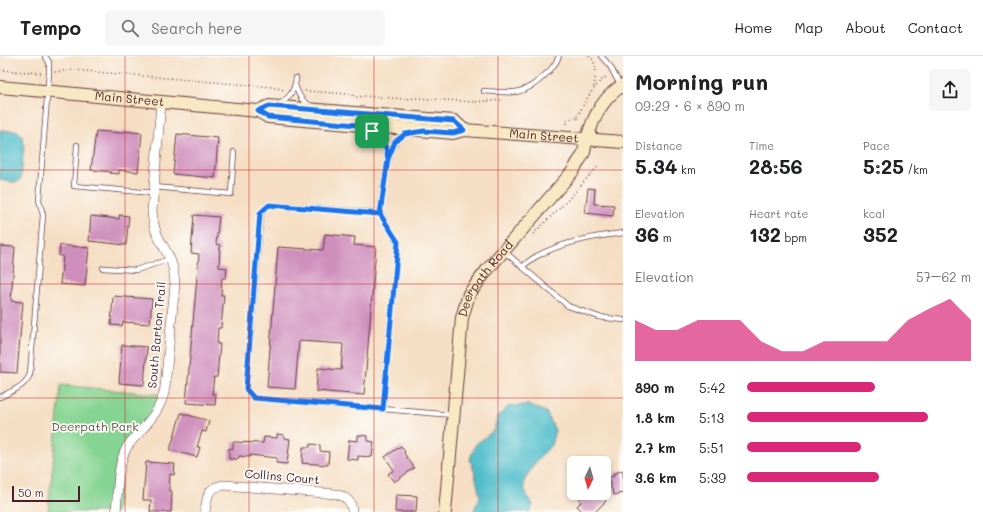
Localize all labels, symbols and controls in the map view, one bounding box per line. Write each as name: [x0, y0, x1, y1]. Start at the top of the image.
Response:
search box: [105, 10, 385, 46]
text: Tempo: [20, 15, 81, 40]
icon: search: [119, 17, 141, 39]
text: Search here: [151, 18, 242, 38]
text: Home: [734, 18, 772, 37]
text: Map: [794, 18, 823, 37]
text: About: [845, 18, 886, 37]
text: Contact: [908, 18, 963, 37]
text: Morning run: [635, 67, 768, 96]
button: share: [929, 69, 971, 111]
street label: Main Street: [94, 87, 165, 109]
text: 09:29 · 6 × 890 m: [635, 97, 745, 114]
pin: [355, 114, 389, 148]
icon: arrive: [361, 120, 383, 142]
street label: Main Street: [509, 124, 579, 146]
text: Distance: [635, 138, 682, 153]
text: Time: [749, 138, 774, 153]
text: Pace: [863, 138, 890, 153]
text: 5.34: [635, 153, 678, 179]
text: 28:56: [749, 153, 803, 179]
text: 5:25: [863, 153, 904, 179]
text: km: [678, 162, 696, 177]
text: /km: [904, 162, 928, 177]
text: Elevation: [635, 206, 684, 221]
text: Heart rate: [749, 206, 808, 221]
text: kcal: [863, 206, 885, 221]
text: 36: [635, 221, 659, 247]
text: 132: [749, 221, 781, 247]
text: 352: [863, 221, 898, 247]
text: m: [659, 230, 671, 245]
text: bpm: [781, 230, 807, 245]
street label: Deerpath Road: [454, 236, 516, 319]
text: Elevation: [635, 268, 693, 285]
text: 57–62 m: [916, 268, 971, 285]
street label: South Barton Trail: [143, 281, 169, 389]
text: 890 m: [635, 379, 674, 396]
text: 5:42: [699, 379, 725, 396]
text: 1.8 km: [635, 409, 675, 426]
text: 5:13: [699, 409, 724, 426]
park label: Deerpath Park: [51, 418, 139, 434]
text: 2.7 km: [635, 439, 676, 456]
text: 5:51: [699, 439, 724, 456]
north arrow: [567, 456, 611, 500]
map controls: [567, 456, 611, 500]
street label: Collins Court: [244, 465, 320, 487]
text: 3.6 km: [635, 469, 677, 486]
text: 5:39: [699, 469, 726, 486]
scale bar: [12, 484, 80, 503]
text: 50 m: [18, 485, 44, 500]

